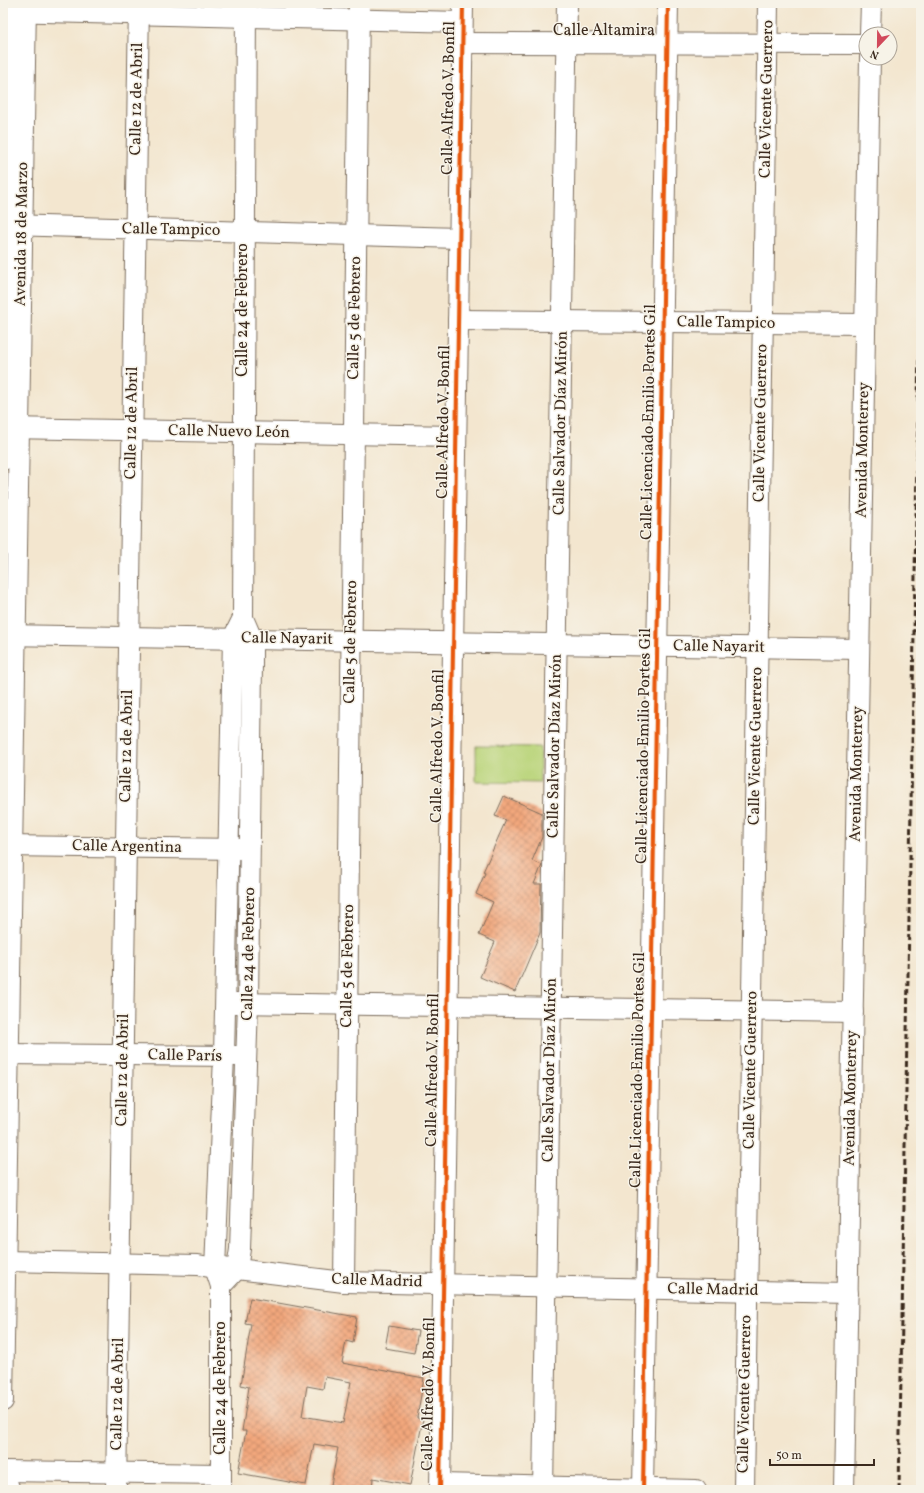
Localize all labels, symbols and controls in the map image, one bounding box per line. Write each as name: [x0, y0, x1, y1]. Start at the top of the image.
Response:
street label: Calle Altamira: [553, 20, 655, 42]
street label: Calle Vicente Guerrero: [755, 20, 779, 178]
street label: Calle Alfredo V. Bonfil: [437, 21, 461, 175]
north arrow: [858, 26, 898, 66]
street label: Calle 12 de Abril: [125, 42, 149, 156]
text: N: [868, 45, 881, 62]
street label: Avenida 18 de Marzo: [10, 162, 34, 306]
street label: Calle Tampico: [122, 218, 220, 242]
street label: Calle 24 de Febrero: [232, 243, 254, 377]
street label: Calle 5 de Febrero: [343, 256, 367, 380]
street label: Calle Licenciado Emilio Portes Gil: [636, 304, 662, 540]
street label: Calle Tampico: [677, 311, 775, 335]
street label: Calle Salvador Díaz Mirón: [548, 331, 574, 515]
street label: Calle Vicente Guerrero: [749, 344, 773, 502]
street label: Calle Alfredo V. Bonfil: [432, 345, 456, 499]
street label: Calle 12 de Abril: [120, 366, 144, 480]
street label: Avenida Monterrey: [851, 382, 875, 518]
street label: Calle Nuevo León: [168, 420, 290, 444]
street label: Calle 5 de Febrero: [339, 580, 363, 704]
street label: Calle Nayarit: [241, 627, 334, 651]
street label: Calle Licenciado Emilio Portes Gil: [631, 628, 657, 864]
street label: Calle Nayarit: [673, 635, 766, 659]
street label: Calle Salvador Díaz Mirón: [542, 654, 568, 838]
street label: Calle Vicente Guerrero: [744, 667, 768, 825]
street label: Calle Alfredo V. Bonfil: [426, 669, 450, 823]
street label: Calle 12 de Abril: [115, 689, 139, 803]
street label: Avenida Monterrey: [845, 706, 869, 842]
street label: Calle Argentina: [72, 835, 182, 859]
street label: Calle 24 de Febrero: [237, 887, 261, 1021]
street label: Calle 5 de Febrero: [336, 904, 360, 1028]
street label: Calle Licenciado Emilio Portes Gil: [625, 952, 651, 1188]
street label: Calle Salvador Díaz Mirón: [537, 978, 563, 1162]
street label: Calle Vicente Guerrero: [739, 991, 763, 1149]
street label: Calle Alfredo V. Bonfil: [421, 993, 445, 1147]
street label: Calle 12 de Abril: [111, 1013, 135, 1127]
street label: Avenida Monterrey: [839, 1030, 863, 1166]
street label: Calle París: [148, 1044, 223, 1068]
street label: Calle Madrid: [331, 1268, 423, 1294]
street label: Calle Madrid: [667, 1278, 759, 1302]
street label: Calle Vicente Guerrero: [733, 1315, 757, 1473]
street label: Calle Alfredo V. Bonfil: [417, 1317, 441, 1471]
street label: Calle 24 de Febrero: [210, 1321, 232, 1455]
street label: Calle 12 de Abril: [106, 1337, 130, 1451]
scale bar: [770, 1441, 874, 1467]
text: 50 m: [776, 1448, 802, 1464]

